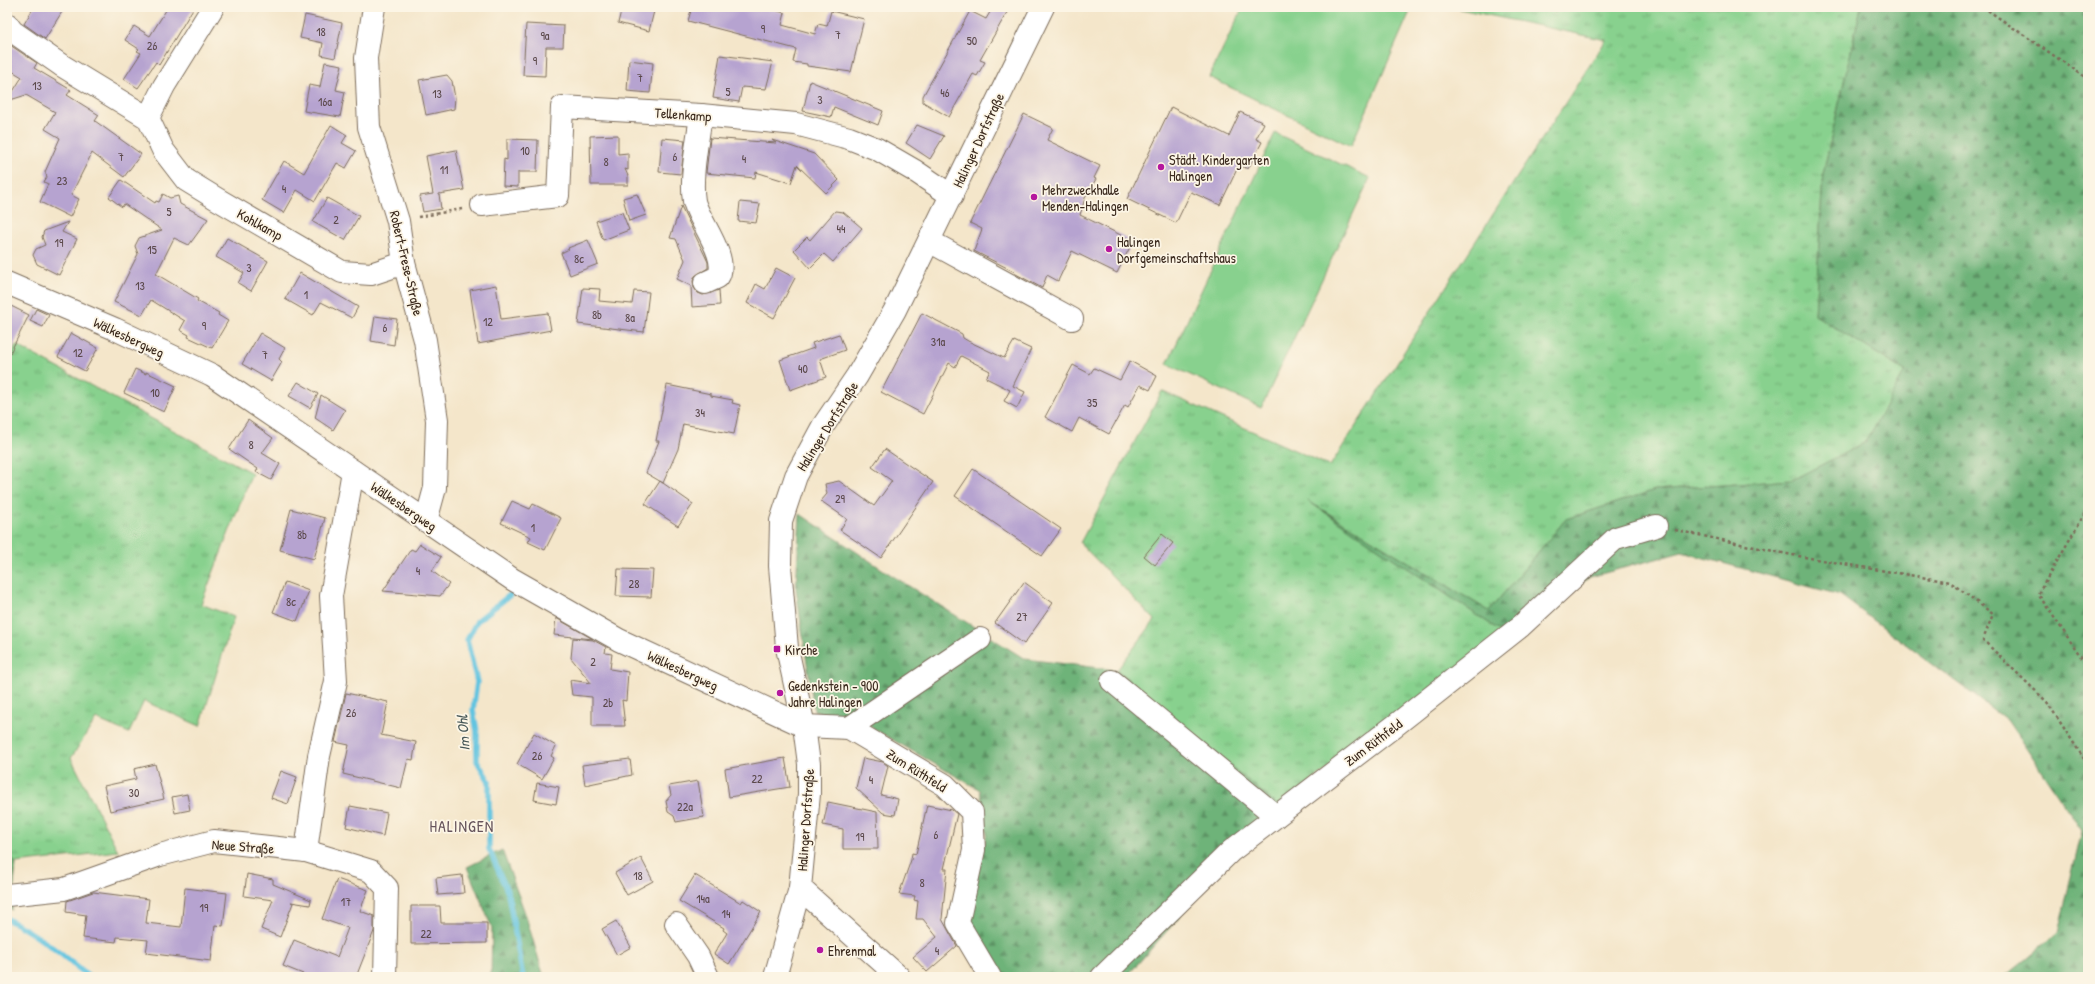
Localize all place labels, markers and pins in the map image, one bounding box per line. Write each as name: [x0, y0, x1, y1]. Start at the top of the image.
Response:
place label: Städt. Kindergarten Halingen: [1169, 150, 1269, 186]
marker: Städt. Kindergarten Halingen: [1156, 162, 1166, 172]
place label: Mehrzweckhalle Menden-Halingen: [1042, 180, 1129, 216]
marker: Mehrzweckhalle Menden-Halingen: [1029, 192, 1039, 202]
place label: Halingen Dorfgemeinschaftshaus: [1117, 232, 1236, 268]
marker: Halingen Dorfgemeinschaftshaus: [1104, 244, 1114, 254]
place label: Kirche: [785, 640, 818, 659]
marker: Kirche: [772, 644, 782, 654]
place label: Gedenkstein - 900 Jahre Halingen: [788, 676, 878, 712]
marker: Gedenkstein - 900 Jahre Halingen: [775, 688, 785, 698]
place label: Ehrenmal: [828, 941, 876, 960]
marker: Ehrenmal: [815, 945, 825, 955]

